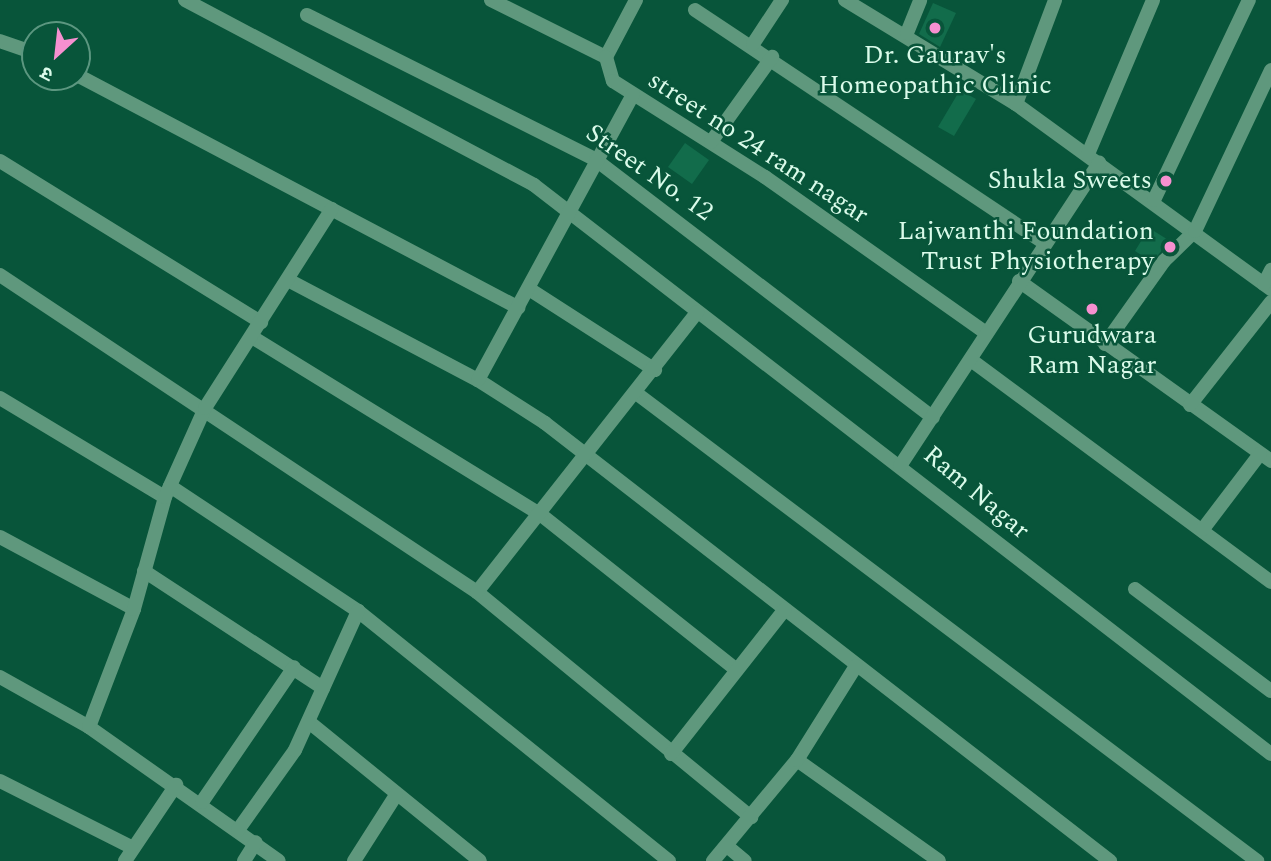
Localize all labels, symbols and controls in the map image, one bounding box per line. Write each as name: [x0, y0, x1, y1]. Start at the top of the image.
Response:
marker: Dr. Gaurav's Homeopathic Clinic: [925, 18, 945, 38]
north arrow: [21, 21, 91, 91]
place label: Dr. Gaurav's Homeopathic Clinic: [818, 40, 1052, 102]
text: उ: [36, 58, 59, 89]
street label: street no 24 ram nagar: [642, 65, 874, 231]
street label: Street No. 12: [579, 118, 719, 228]
place label: Shukla Sweets: [988, 165, 1152, 197]
marker: Shukla Sweets: [1158, 173, 1174, 189]
place label: Lajwanthi Foundation Trust Physiotherapy: [898, 216, 1154, 278]
marker: Lajwanthi Foundation Trust Physiotherapy: [1160, 237, 1180, 257]
marker: Gurudwara Ram Nagar: [1084, 301, 1100, 317]
place label: Gurudwara Ram Nagar: [1027, 320, 1157, 382]
street label: Ram Nagar: [917, 440, 1035, 546]

